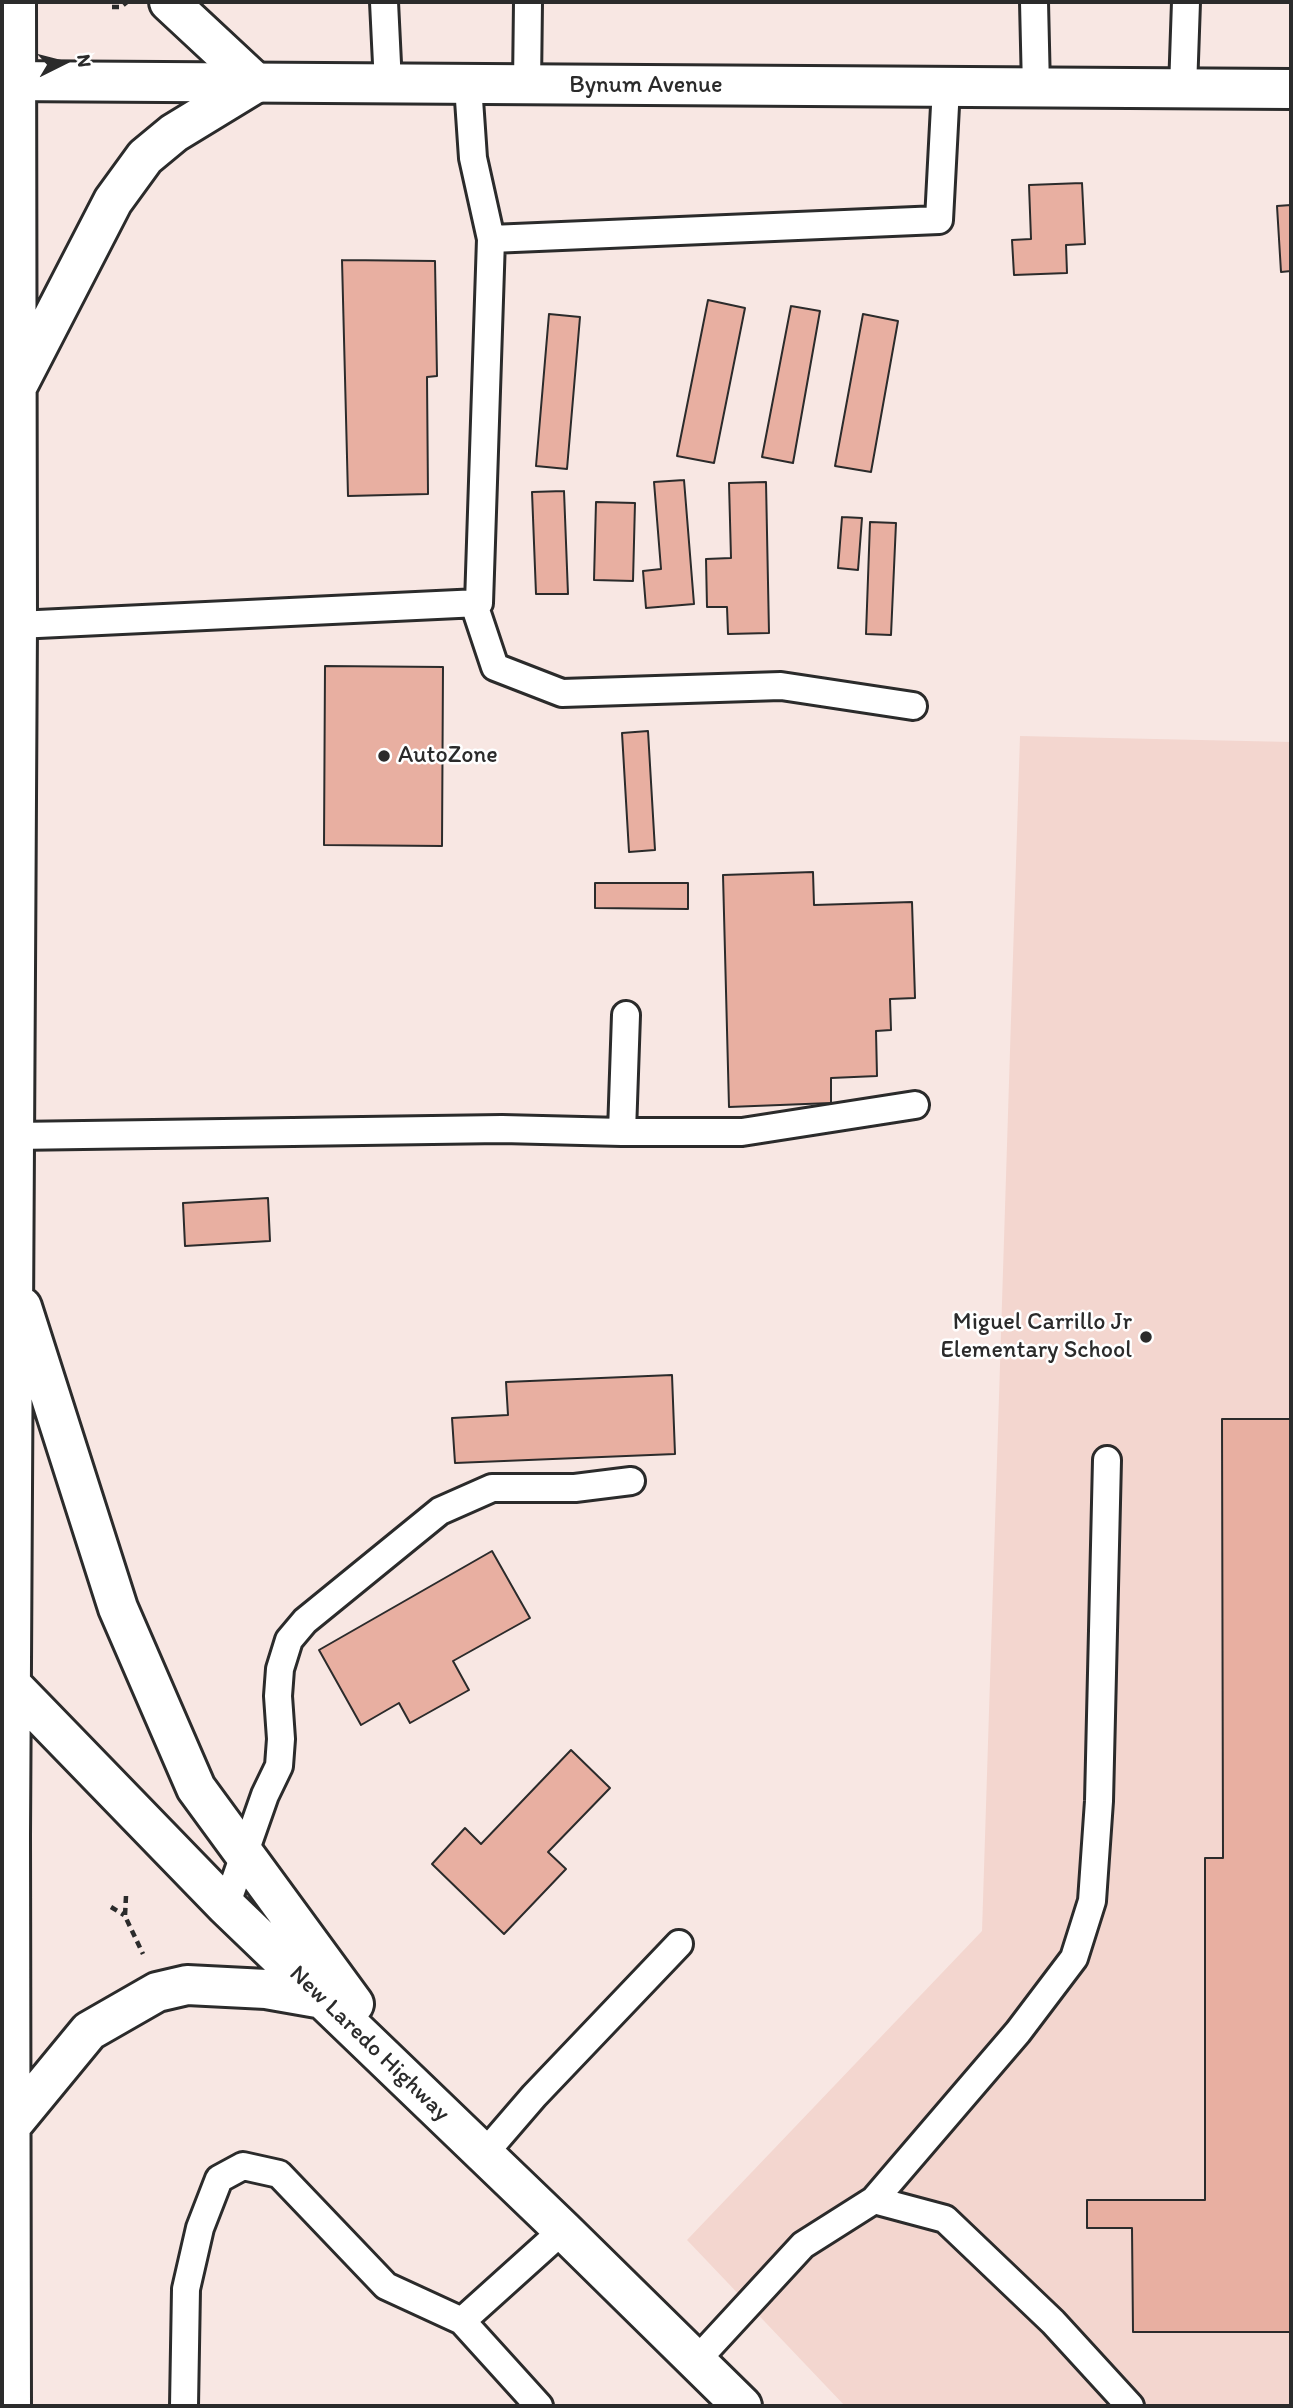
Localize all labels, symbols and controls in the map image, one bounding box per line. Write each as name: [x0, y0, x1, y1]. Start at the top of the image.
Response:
north arrow: [28, 28, 98, 98]
text: N: [72, 53, 96, 68]
street label: Bynum Avenue: [569, 72, 723, 100]
place label: AutoZone: [398, 742, 498, 770]
marker: AutoZone: [376, 748, 392, 764]
place label: Miguel Carrillo Jr Elementary School: [941, 1309, 1132, 1365]
marker: Miguel Carrillo Jr Elementary School: [1138, 1329, 1154, 1345]
street label: New Laredo Highway: [283, 1960, 455, 2128]

